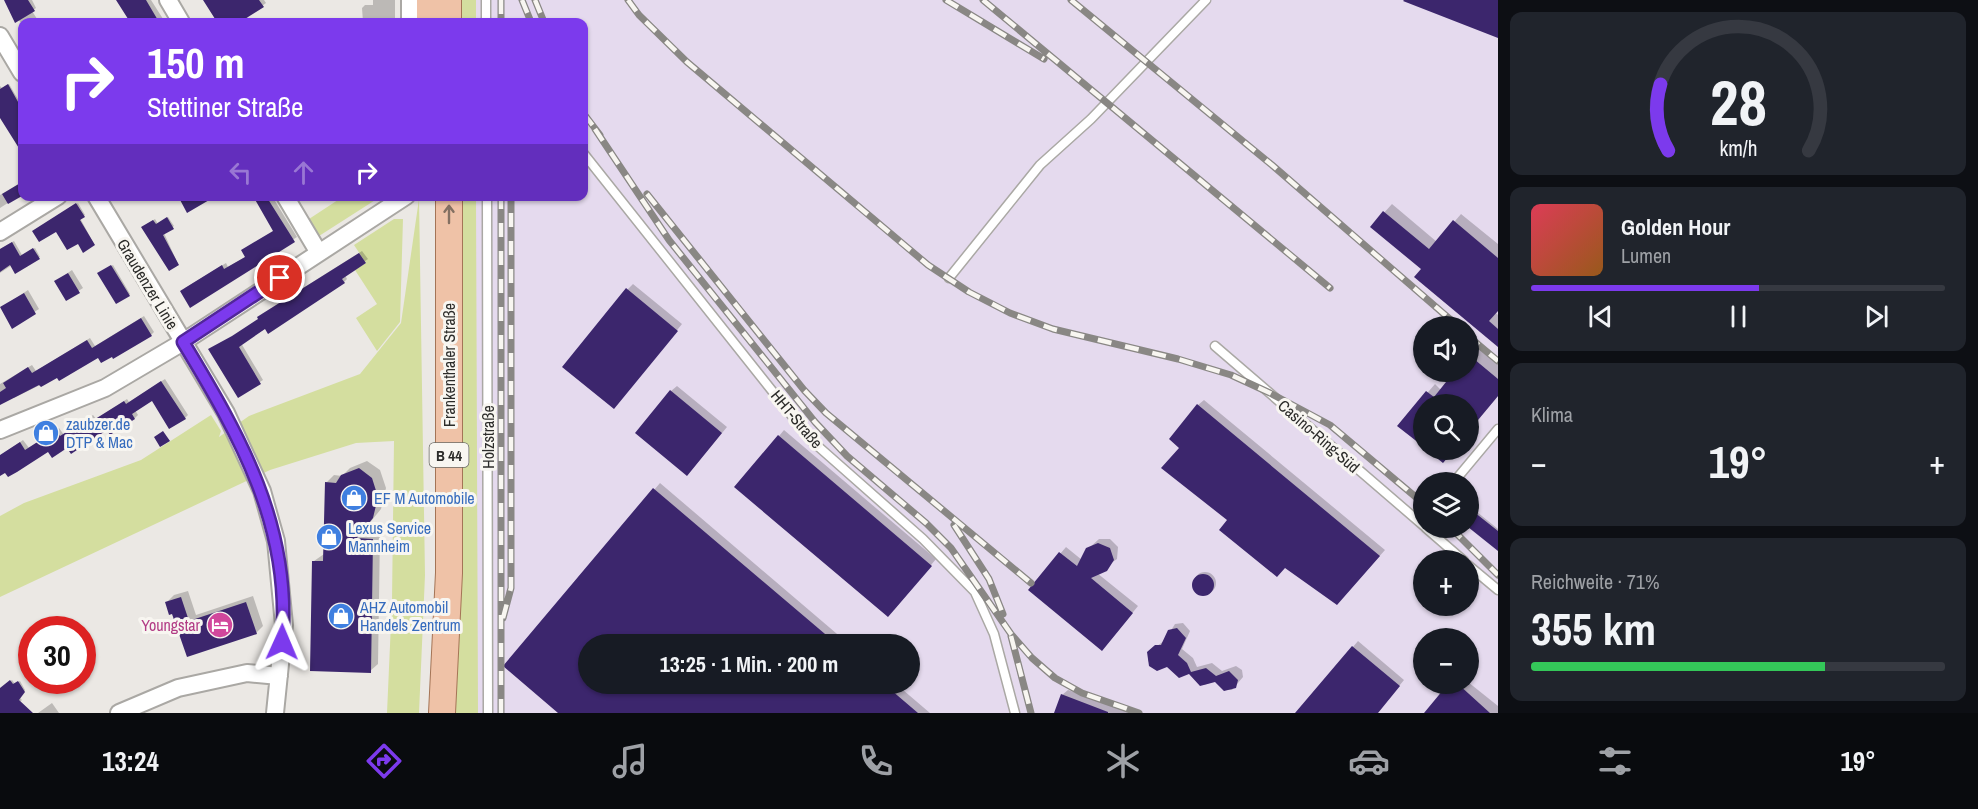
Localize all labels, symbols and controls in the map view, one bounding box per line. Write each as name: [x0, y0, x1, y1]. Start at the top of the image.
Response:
text: 150 m: [147, 35, 245, 91]
icon: right: [48, 42, 126, 120]
text: 28: [1710, 60, 1766, 144]
text: Stettiner Straße: [147, 89, 303, 125]
text: km/h: [1719, 134, 1757, 163]
icon: left: [224, 156, 257, 189]
icon: ahead: [287, 156, 320, 189]
icon: right: [350, 156, 383, 189]
one-way arrow: [443, 204, 455, 224]
text: Golden Hour: [1621, 212, 1730, 242]
street label: Graudenzer Linie: [112, 235, 184, 333]
text: Lumen: [1621, 242, 1671, 269]
pin: [254, 252, 305, 303]
icon: arrive: [263, 261, 296, 294]
icon: previous: [1584, 300, 1617, 333]
icon: pause: [1722, 300, 1755, 333]
icon: next: [1860, 300, 1893, 333]
street label: Frankenthaler Straße: [438, 303, 460, 427]
map controls: [1413, 316, 1479, 694]
button: sound: [1413, 316, 1479, 382]
street label: HHT-Straße: [766, 385, 828, 453]
street label: Casino-Ring-Süd: [1274, 394, 1364, 478]
button: search: [1413, 394, 1479, 460]
text: Klima: [1531, 401, 1573, 428]
street label: Holzstraße: [477, 405, 499, 469]
place label: zaubzer.de DTP & Mac: [66, 413, 133, 453]
shop icon: zaubzer.de DTP & Mac: [31, 418, 61, 448]
text: 19°: [1708, 431, 1768, 492]
text: −: [1531, 440, 1547, 484]
text: +: [1929, 440, 1945, 484]
road number: B 44: [430, 443, 468, 467]
button: layers: [1413, 472, 1479, 538]
shop icon: EF M Automobile: [339, 483, 369, 513]
place label: EF M Automobile: [374, 487, 475, 509]
place label: Lexus Service Mannheim: [348, 517, 431, 557]
shop icon: Lexus Service Mannheim: [314, 522, 344, 552]
button: +: [1413, 550, 1479, 616]
text: Reichweite · 71%: [1531, 568, 1660, 595]
place label: AHZ Automobil Handels Zentrum: [359, 596, 461, 636]
text: 355 km: [1531, 598, 1656, 659]
shop icon: AHZ Automobil Handels Zentrum: [326, 601, 356, 631]
hotel icon: Youngstar: [205, 610, 235, 640]
position arrow: [250, 610, 314, 674]
place label: Youngstar: [141, 614, 201, 636]
speed limit sign: 30: [18, 616, 96, 694]
button: −: [1413, 628, 1479, 694]
text: 13:25 · 1 Min. · 200 m: [660, 649, 838, 679]
icon: directions: [363, 740, 405, 782]
icon: music: [609, 740, 651, 782]
icon: phone: [855, 740, 897, 782]
icon: climate: [1102, 740, 1144, 782]
icon: car: [1348, 740, 1390, 782]
icon: filters: [1594, 740, 1636, 782]
text: 13:24: [102, 743, 159, 779]
text: 19°: [1840, 743, 1876, 779]

